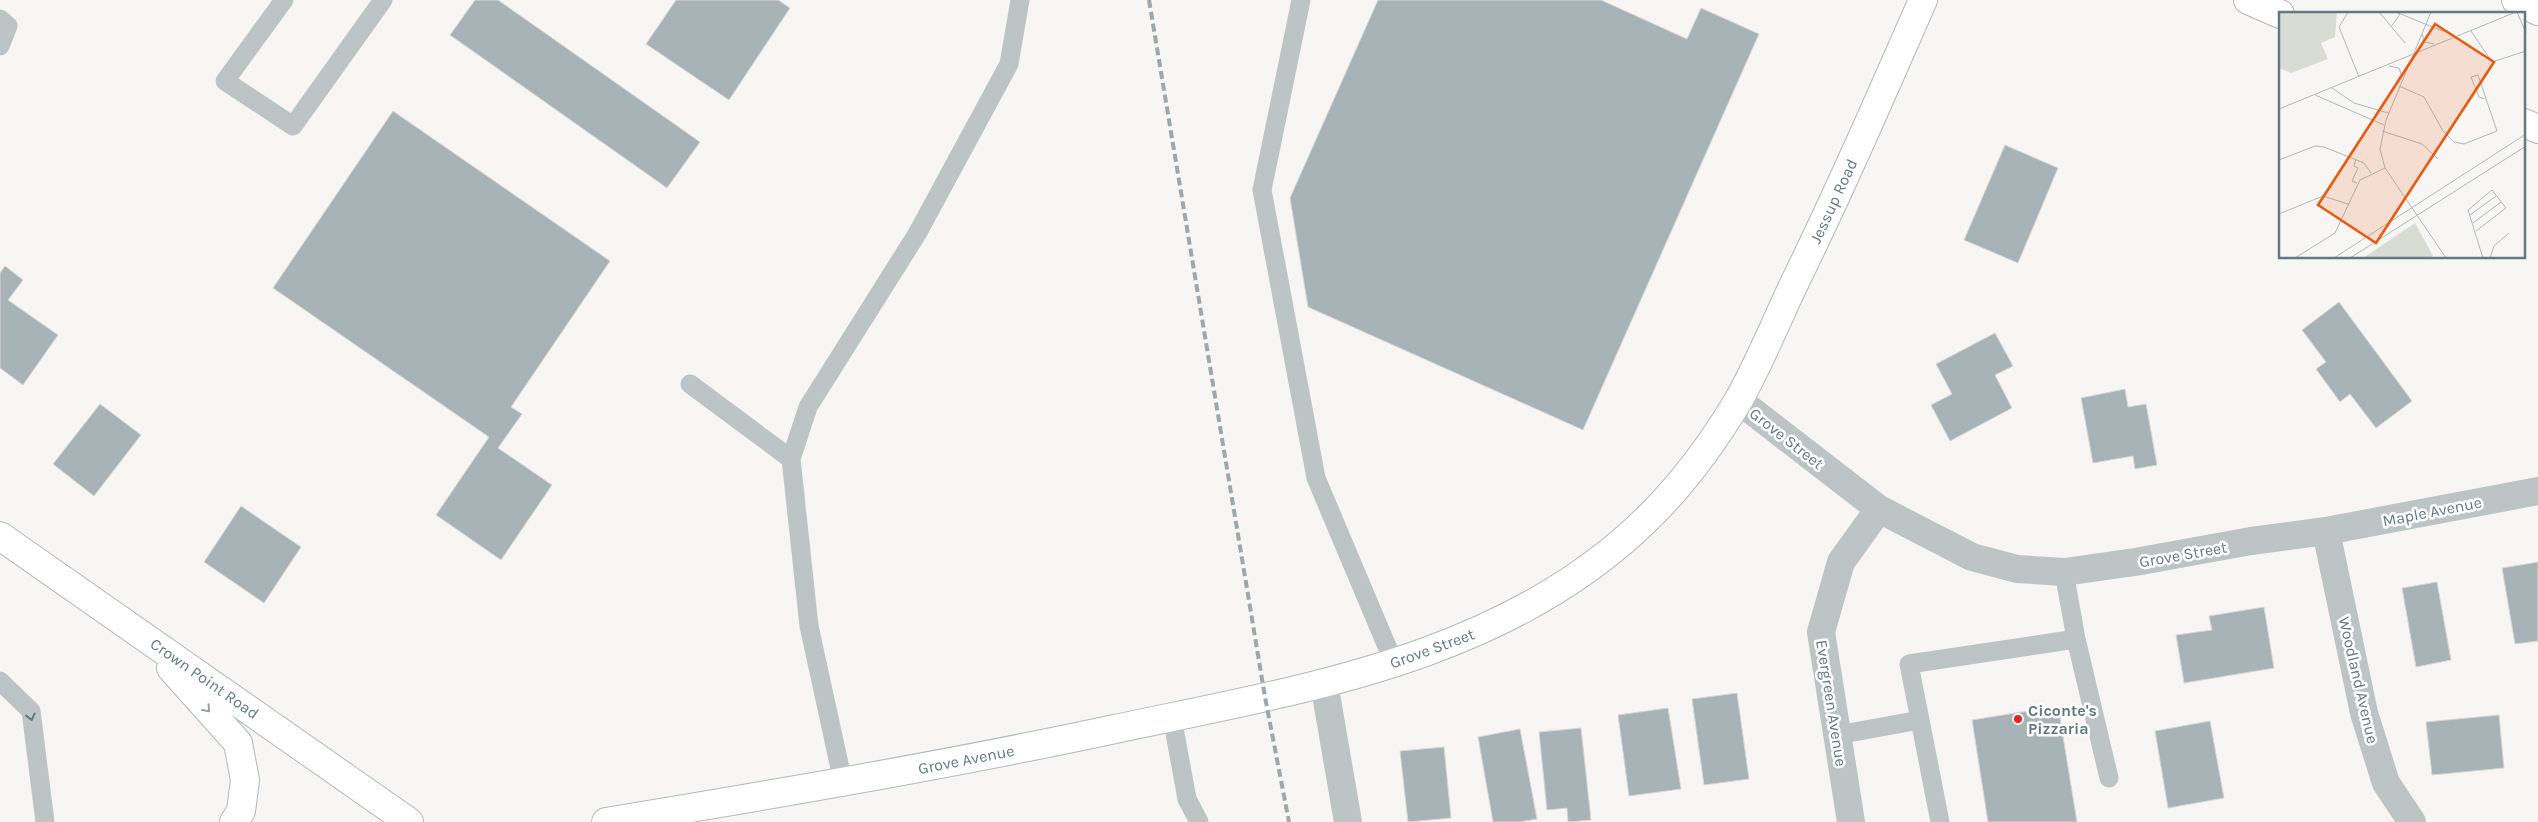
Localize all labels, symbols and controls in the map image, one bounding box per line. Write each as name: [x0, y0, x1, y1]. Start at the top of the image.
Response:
inset map: [2279, 12, 2526, 259]
street label: Jessup Road: [1806, 156, 1861, 247]
street label: Grove Street: [1746, 404, 1828, 473]
street label: Maple Avenue: [2381, 493, 2483, 530]
street label: Grove Street: [2138, 537, 2228, 572]
street label: Woodland Avenue: [2335, 615, 2382, 745]
street label: Grove Street: [1387, 624, 1477, 673]
street label: Crown Point Road: [147, 634, 263, 723]
street label: Evergreen Avenue: [1812, 638, 1851, 768]
place label: Ciconte's Pizzaria: [2028, 701, 2097, 738]
one-way arrow: [202, 703, 211, 712]
one-way arrow: [25, 713, 36, 722]
marker: Ciconte's Pizzaria: [2012, 713, 2024, 725]
street label: Grove Avenue: [916, 741, 1016, 778]

